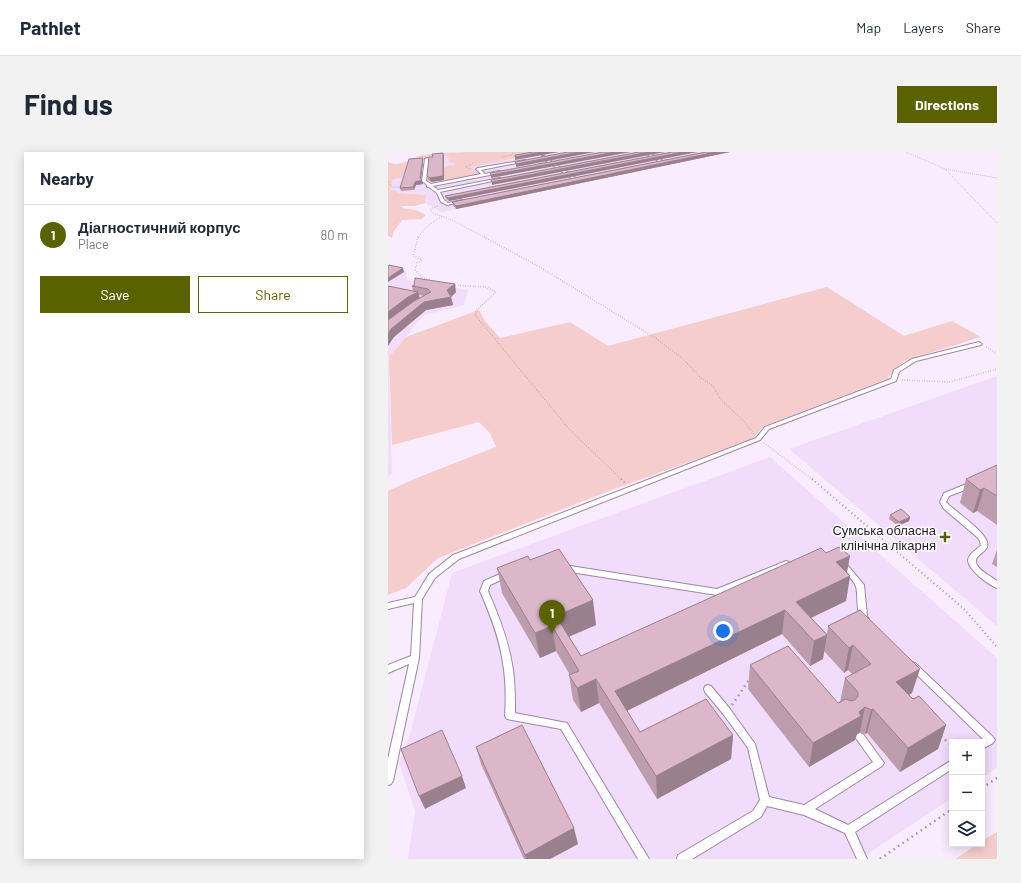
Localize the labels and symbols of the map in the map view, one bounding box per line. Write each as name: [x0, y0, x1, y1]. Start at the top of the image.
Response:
place label: Сумська обласна клінічна лікарня: [832, 522, 937, 553]
marker: Сумська обласна клінічна лікарня: [939, 531, 951, 543]
pin: 1: [539, 600, 565, 633]
your location: [713, 621, 733, 641]

